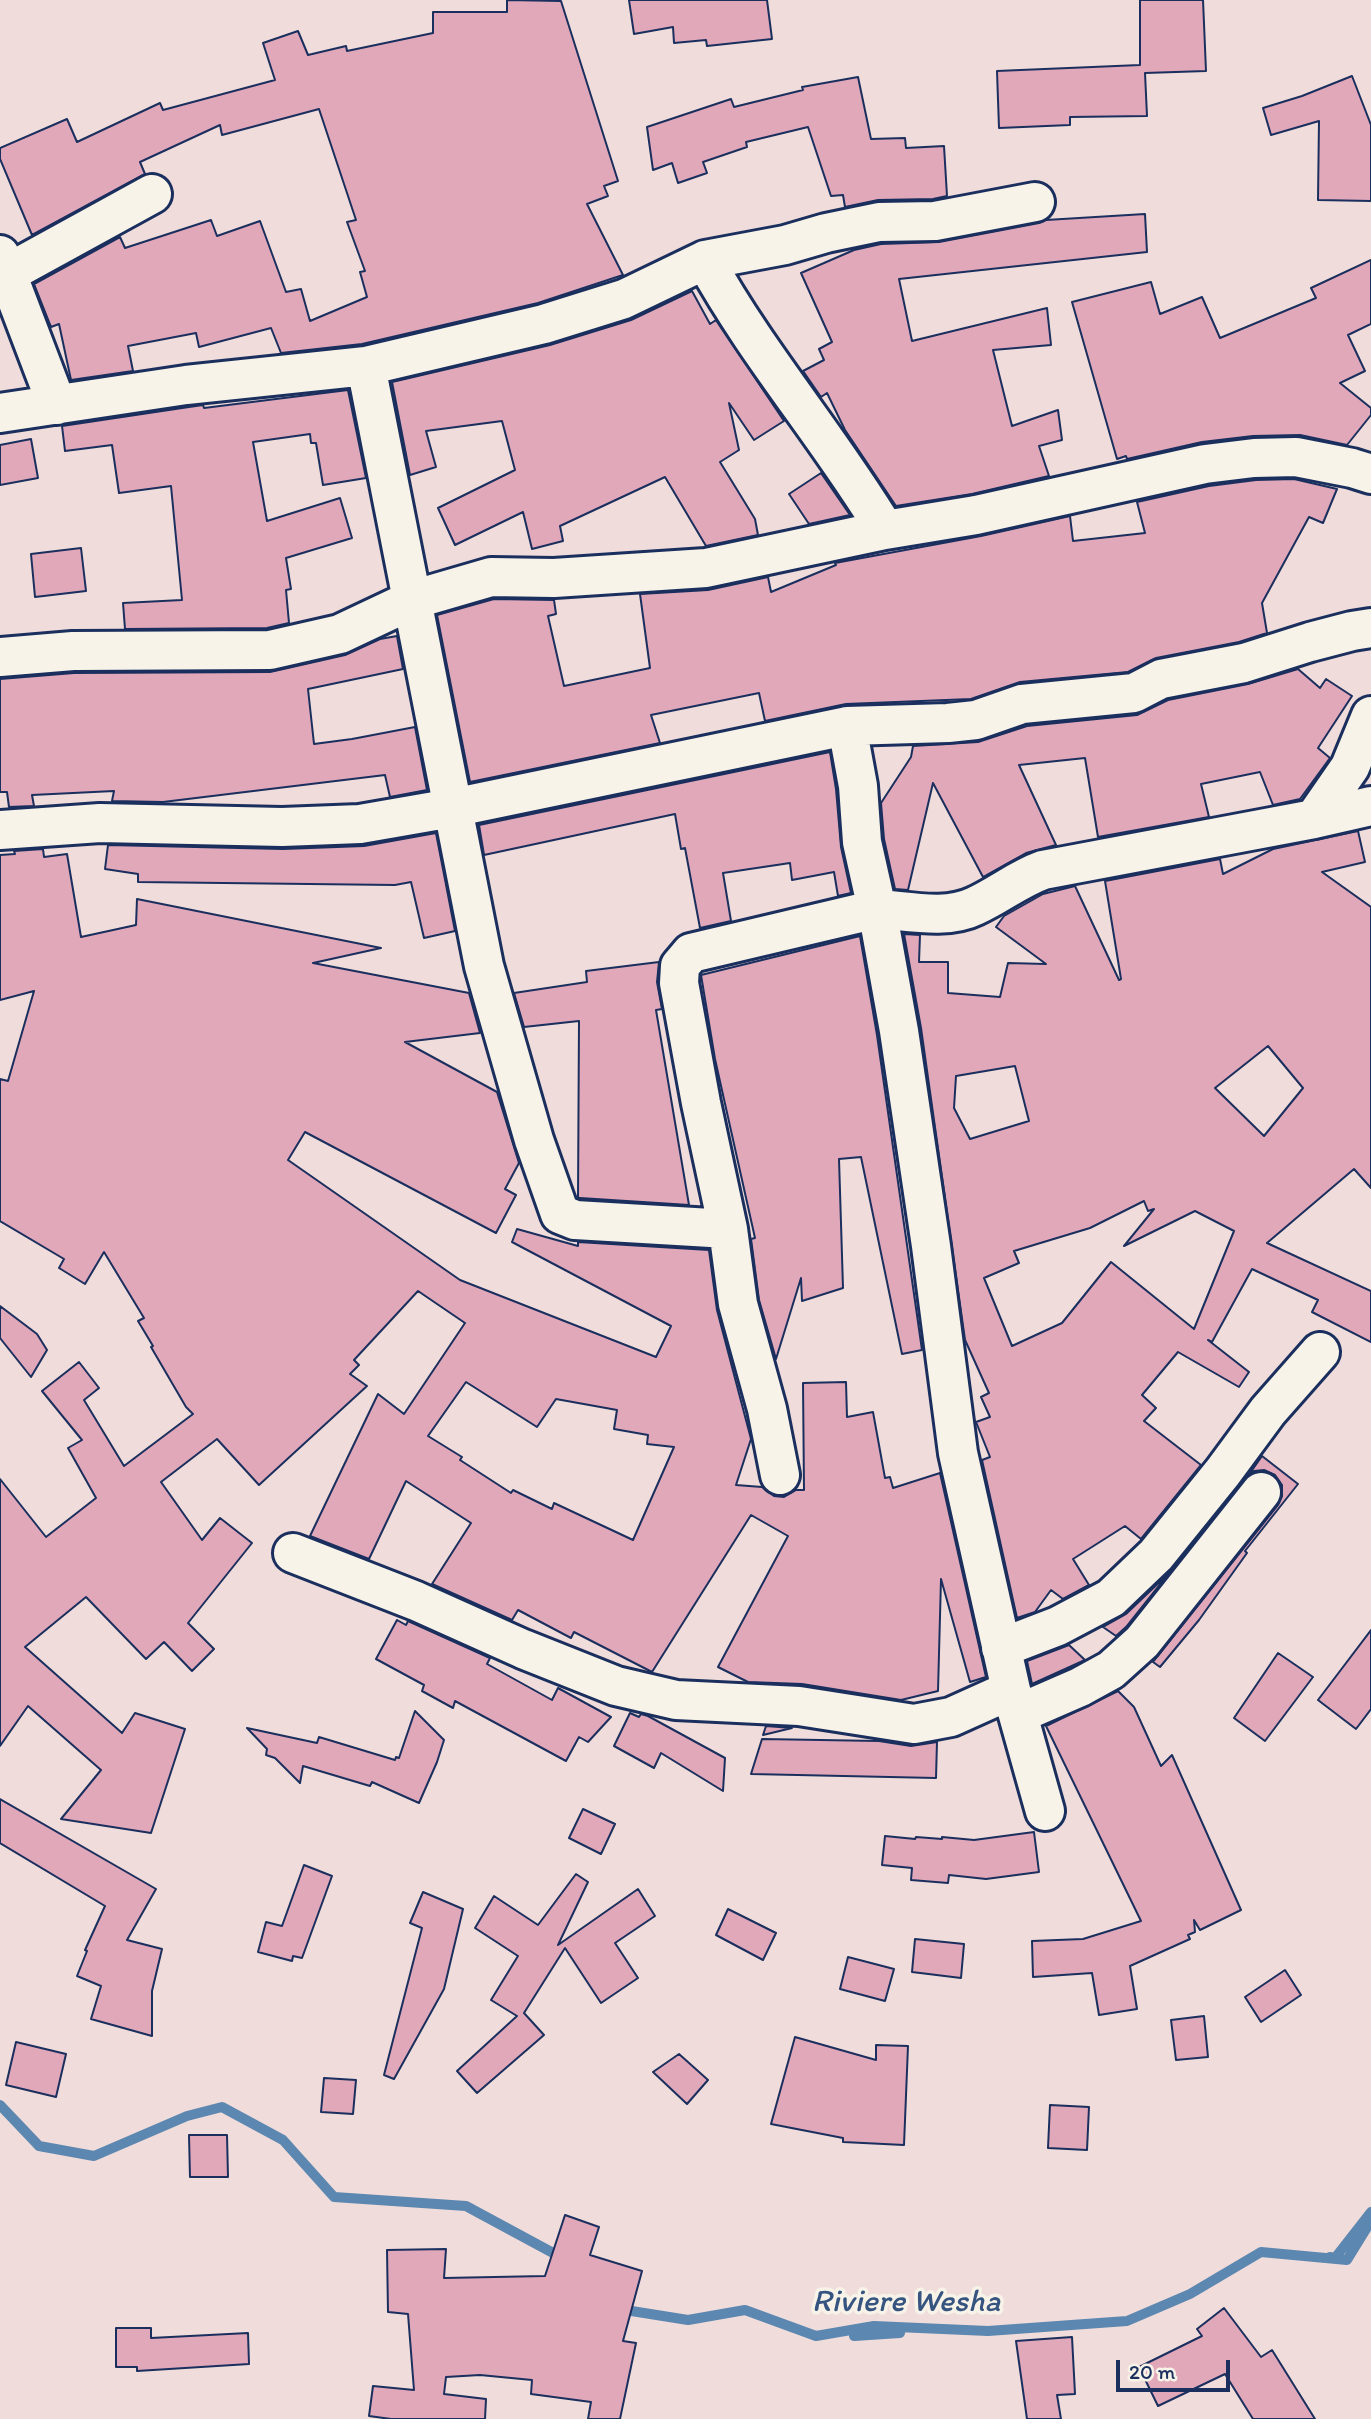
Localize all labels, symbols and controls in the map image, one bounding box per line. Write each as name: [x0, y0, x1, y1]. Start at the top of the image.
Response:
water label: Riviere Wesha: [812, 2284, 1000, 2322]
scale bar: [1119, 2346, 1233, 2390]
text: 20 m: [1129, 2359, 1175, 2384]

